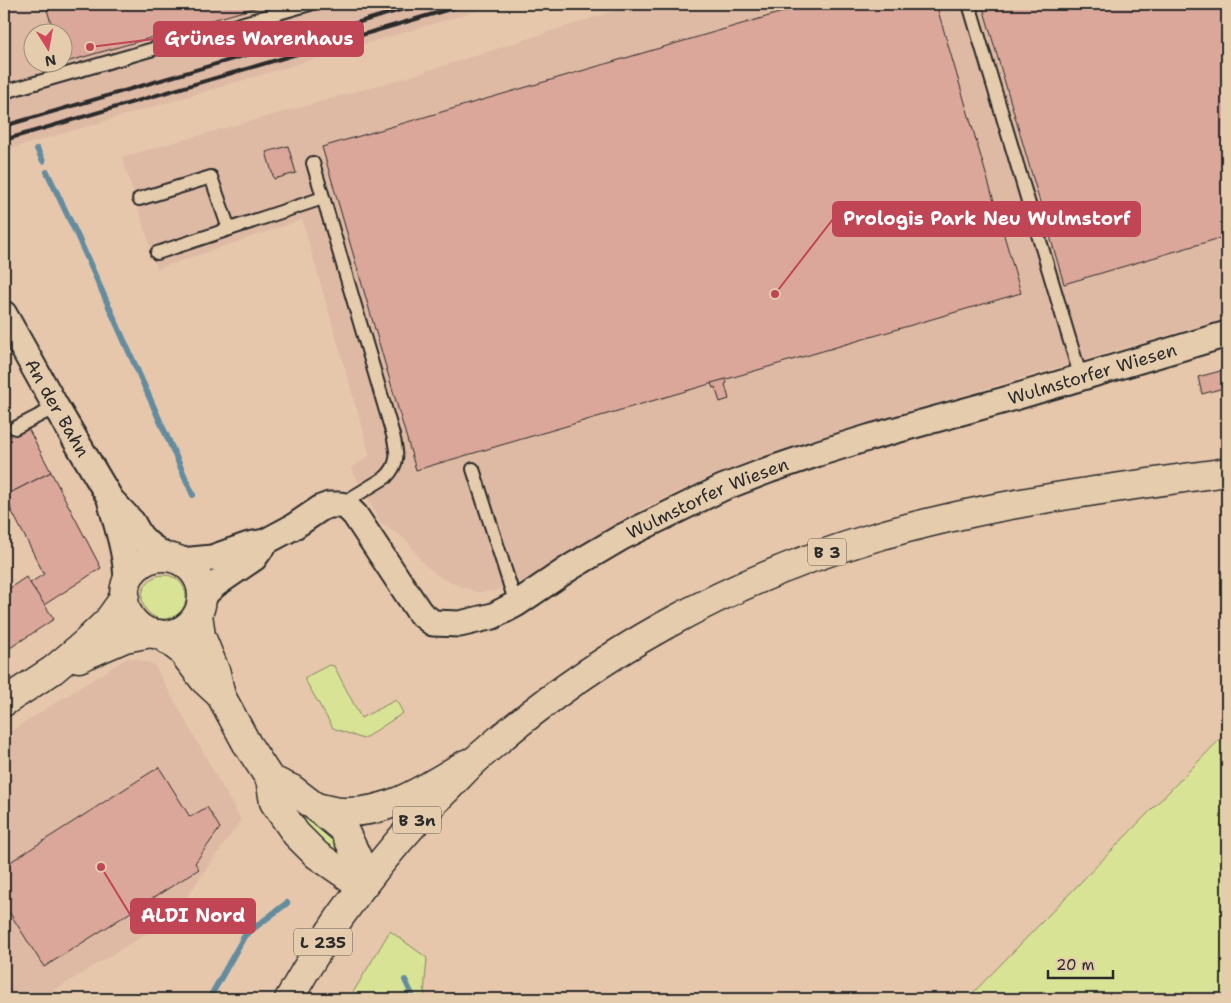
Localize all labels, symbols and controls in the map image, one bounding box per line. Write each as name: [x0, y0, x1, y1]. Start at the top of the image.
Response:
north arrow: [22, 22, 72, 72]
callout: Grünes Warenhaus: [154, 22, 363, 56]
text: Grünes Warenhaus: [164, 26, 354, 51]
text: N: [43, 51, 58, 71]
callout: Prologis Park Neu Wulmstorf: [833, 202, 1140, 236]
text: Prologis Park Neu Wulmstorf: [843, 206, 1131, 231]
street label: Wulmstorfer Wiesen: [1005, 338, 1180, 410]
street label: An der Bahn: [19, 355, 95, 462]
street label: Wulmstorfer Wiesen: [623, 452, 792, 545]
road number: B 3: [808, 538, 846, 566]
road number: B 3n: [393, 806, 441, 834]
callout: ALDI Nord: [131, 899, 255, 933]
text: ALDI Nord: [141, 903, 245, 928]
road number: L 235: [294, 929, 352, 956]
scale bar: [1048, 948, 1114, 980]
text: 20 m: [1056, 955, 1095, 975]

